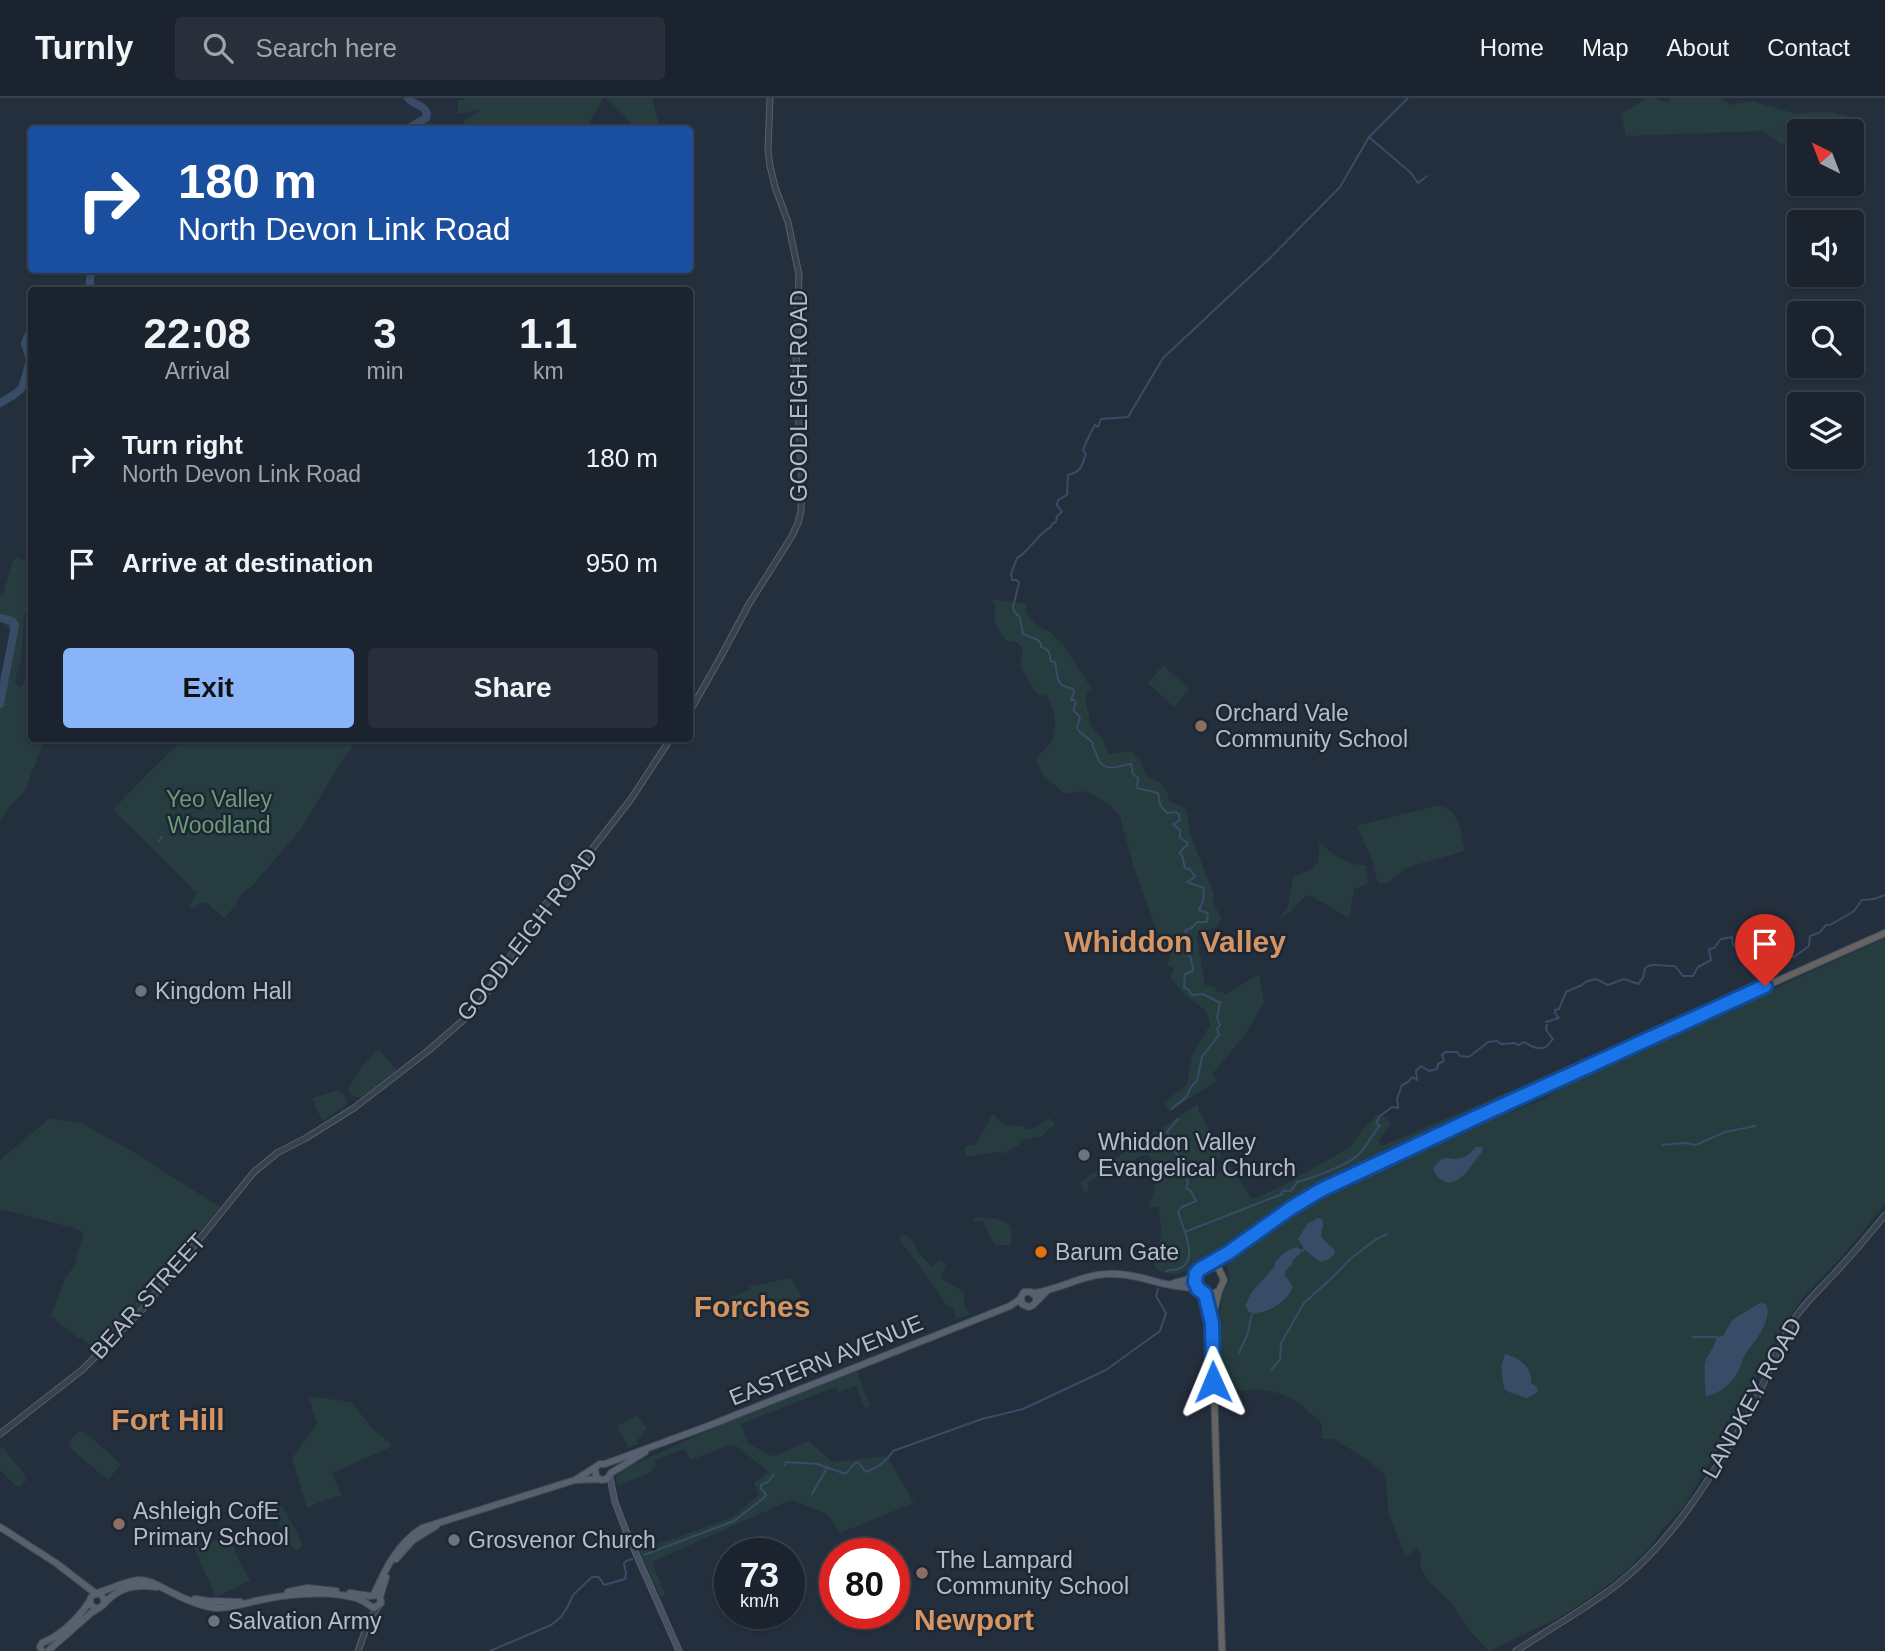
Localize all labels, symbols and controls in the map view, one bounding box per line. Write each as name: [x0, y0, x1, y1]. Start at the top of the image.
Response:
search box: [175, 17, 665, 80]
text: Turnly: [35, 29, 133, 66]
icon: search: [199, 29, 237, 67]
text: Search here: [255, 33, 397, 63]
text: Home: [1480, 34, 1544, 61]
text: Map: [1582, 34, 1629, 61]
text: About: [1667, 34, 1729, 61]
text: Contact: [1767, 34, 1850, 61]
north arrow: [1787, 119, 1864, 196]
map controls: [1787, 119, 1864, 469]
icon: right: [63, 154, 154, 245]
text: 180 m: [178, 154, 317, 208]
button: sound: [1787, 210, 1864, 287]
text: North Devon Link Road: [178, 211, 511, 247]
street label: GOODLEIGH ROAD: [786, 290, 812, 502]
button: search: [1787, 301, 1864, 378]
text: 22:08: [144, 310, 251, 357]
text: 3: [373, 310, 397, 357]
text: 1.1: [519, 310, 577, 357]
text: Arrival: [165, 358, 230, 384]
text: min: [366, 358, 404, 384]
text: km: [533, 358, 564, 384]
button: layers: [1787, 392, 1864, 469]
text: Turn right: [122, 430, 243, 460]
icon: right: [63, 440, 101, 478]
text: 180 m: [586, 443, 658, 473]
text: North Devon Link Road: [122, 461, 361, 487]
icon: arrive: [63, 545, 101, 583]
text: Arrive at destination: [122, 548, 373, 578]
text: 950 m: [586, 548, 658, 578]
button: Exit: [63, 648, 354, 728]
button: Share: [368, 648, 658, 728]
place label: Orchard Vale Community School: [1215, 700, 1408, 752]
marker: Orchard Vale Community School: [1193, 718, 1209, 734]
park label: Yeo Valley Woodland: [166, 786, 273, 838]
street label: GOODLEIGH ROAD: [451, 842, 603, 1026]
pin: [1735, 914, 1795, 986]
district label: Whiddon Valley: [1064, 925, 1286, 958]
icon: arrive: [1746, 925, 1784, 963]
place label: Kingdom Hall: [155, 978, 292, 1004]
marker: Kingdom Hall: [133, 983, 149, 999]
place label: Whiddon Valley Evangelical Church: [1098, 1129, 1296, 1181]
marker: Whiddon Valley Evangelical Church: [1076, 1147, 1092, 1163]
street label: BEAR STREET: [85, 1228, 211, 1364]
place label: Barum Gate: [1055, 1239, 1179, 1265]
marker: Barum Gate: [1033, 1244, 1049, 1260]
district label: Forches: [694, 1290, 810, 1323]
street label: EASTERN AVENUE: [725, 1309, 927, 1411]
street label: LANDKEY ROAD: [1697, 1313, 1807, 1483]
position arrow: [1176, 1345, 1250, 1419]
district label: Fort Hill: [111, 1403, 225, 1436]
place label: Ashleigh CofE Primary School: [133, 1498, 289, 1550]
marker: Ashleigh CofE Primary School: [111, 1516, 127, 1532]
place label: Grosvenor Church: [468, 1527, 656, 1553]
marker: Grosvenor Church: [446, 1532, 462, 1548]
speed limit sign: 80: [819, 1538, 910, 1629]
place label: The Lampard Community School: [936, 1547, 1129, 1599]
text: 73: [740, 1555, 779, 1594]
marker: The Lampard Community School: [914, 1565, 930, 1581]
text: km/h: [740, 1591, 779, 1611]
district label: Newport: [914, 1603, 1034, 1636]
place label: Salvation Army: [228, 1608, 382, 1634]
marker: Salvation Army: [206, 1613, 222, 1629]

